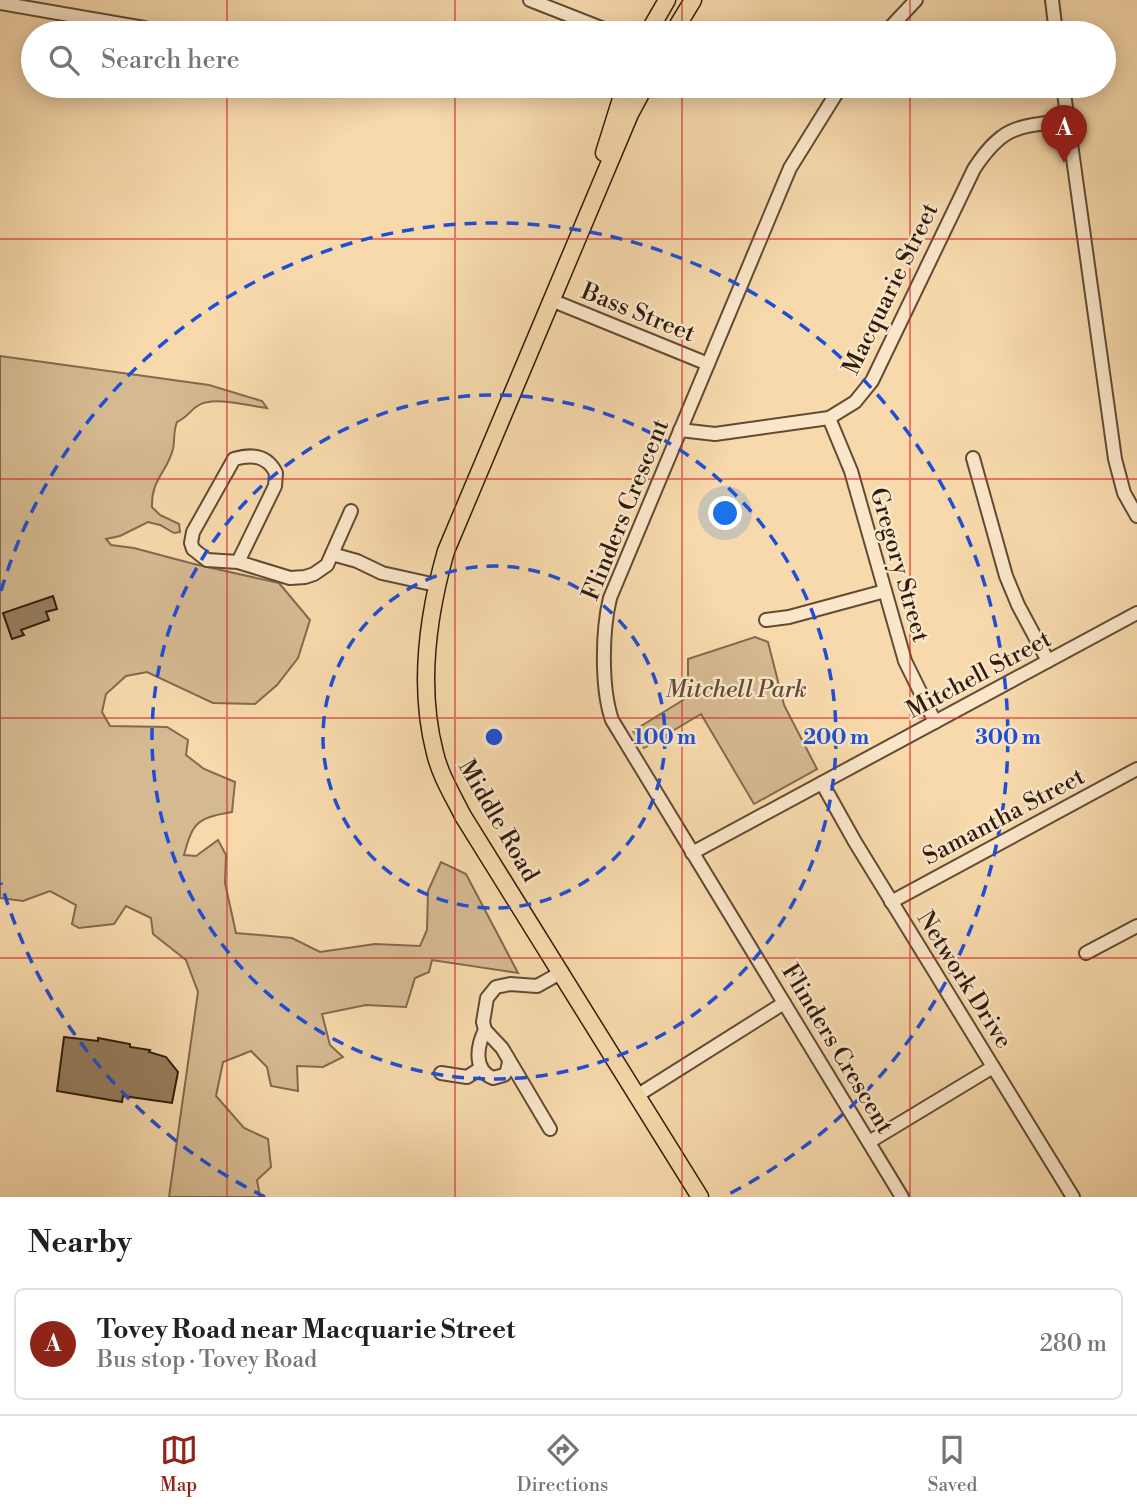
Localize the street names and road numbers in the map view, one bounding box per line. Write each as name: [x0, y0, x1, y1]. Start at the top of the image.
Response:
street label: Macquarie Street: [836, 198, 946, 380]
street label: Bass Street: [576, 276, 700, 350]
street label: Flinders Crescent: [576, 414, 676, 605]
street label: Gregory Street: [863, 484, 935, 646]
street label: Mitchell Street: [901, 624, 1057, 726]
street label: Middle Road: [451, 755, 545, 888]
street label: Samantha Street: [918, 762, 1090, 872]
street label: Network Drive: [910, 906, 1018, 1054]
street label: Flinders Crescent: [774, 959, 900, 1140]

